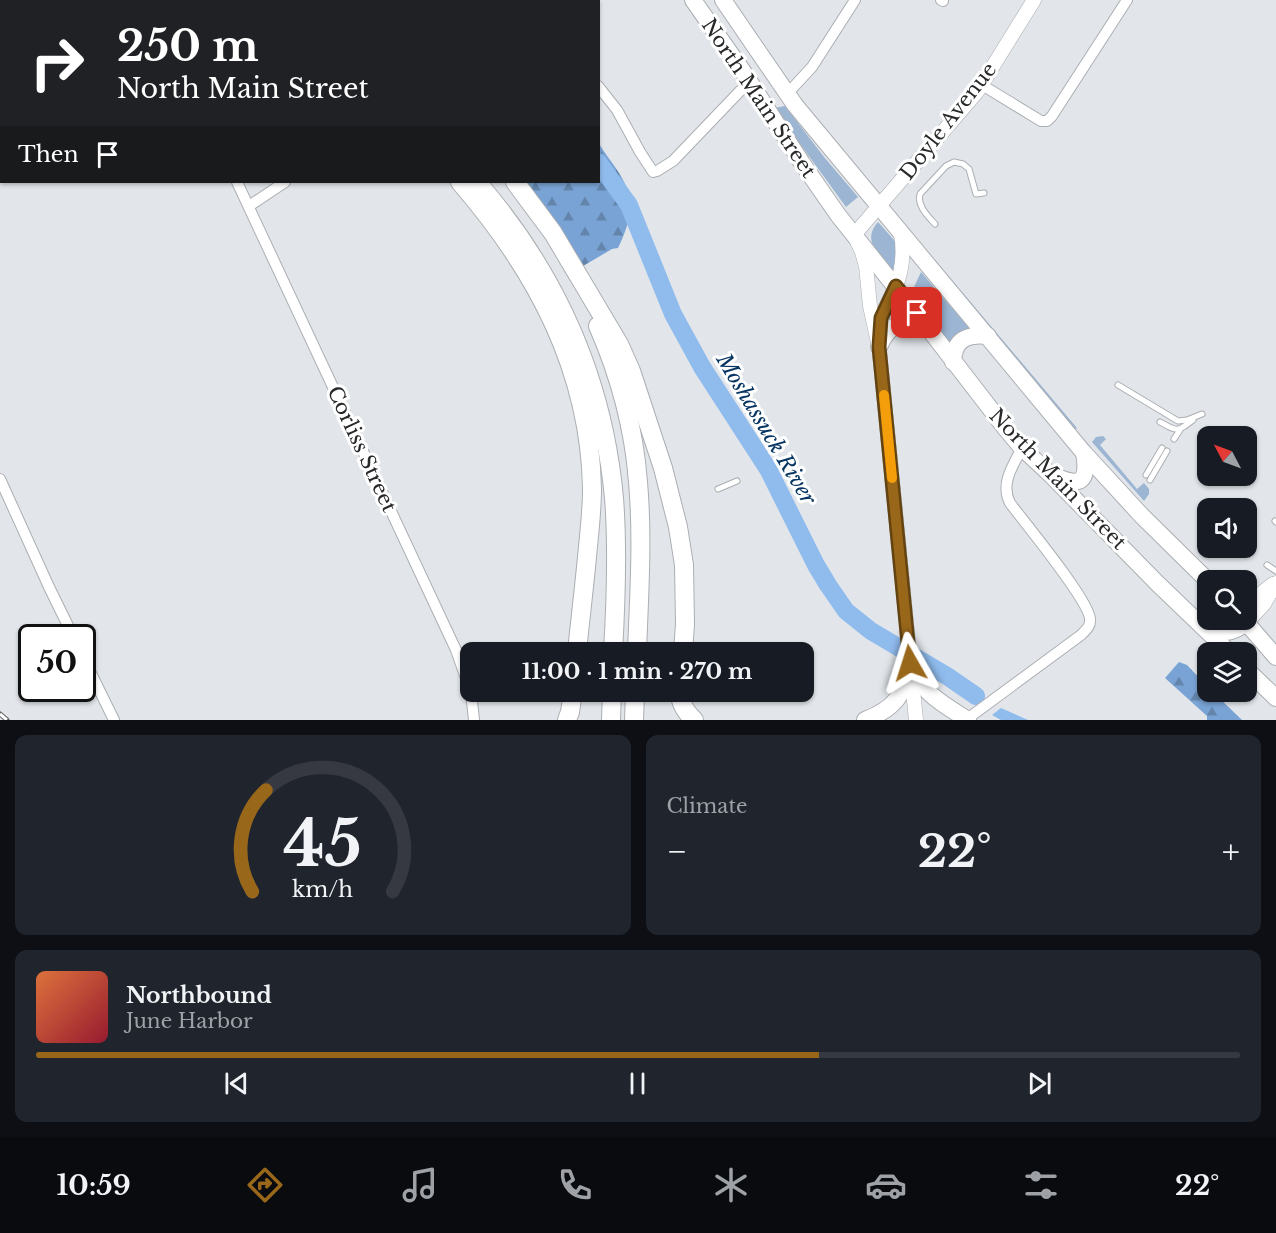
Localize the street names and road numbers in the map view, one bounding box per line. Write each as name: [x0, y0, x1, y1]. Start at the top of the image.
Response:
street label: North Main Street: [697, 14, 821, 182]
street label: Doyle Avenue: [895, 58, 1001, 184]
street label: Corliss Street: [322, 382, 402, 516]
street label: North Main Street: [985, 404, 1132, 555]

